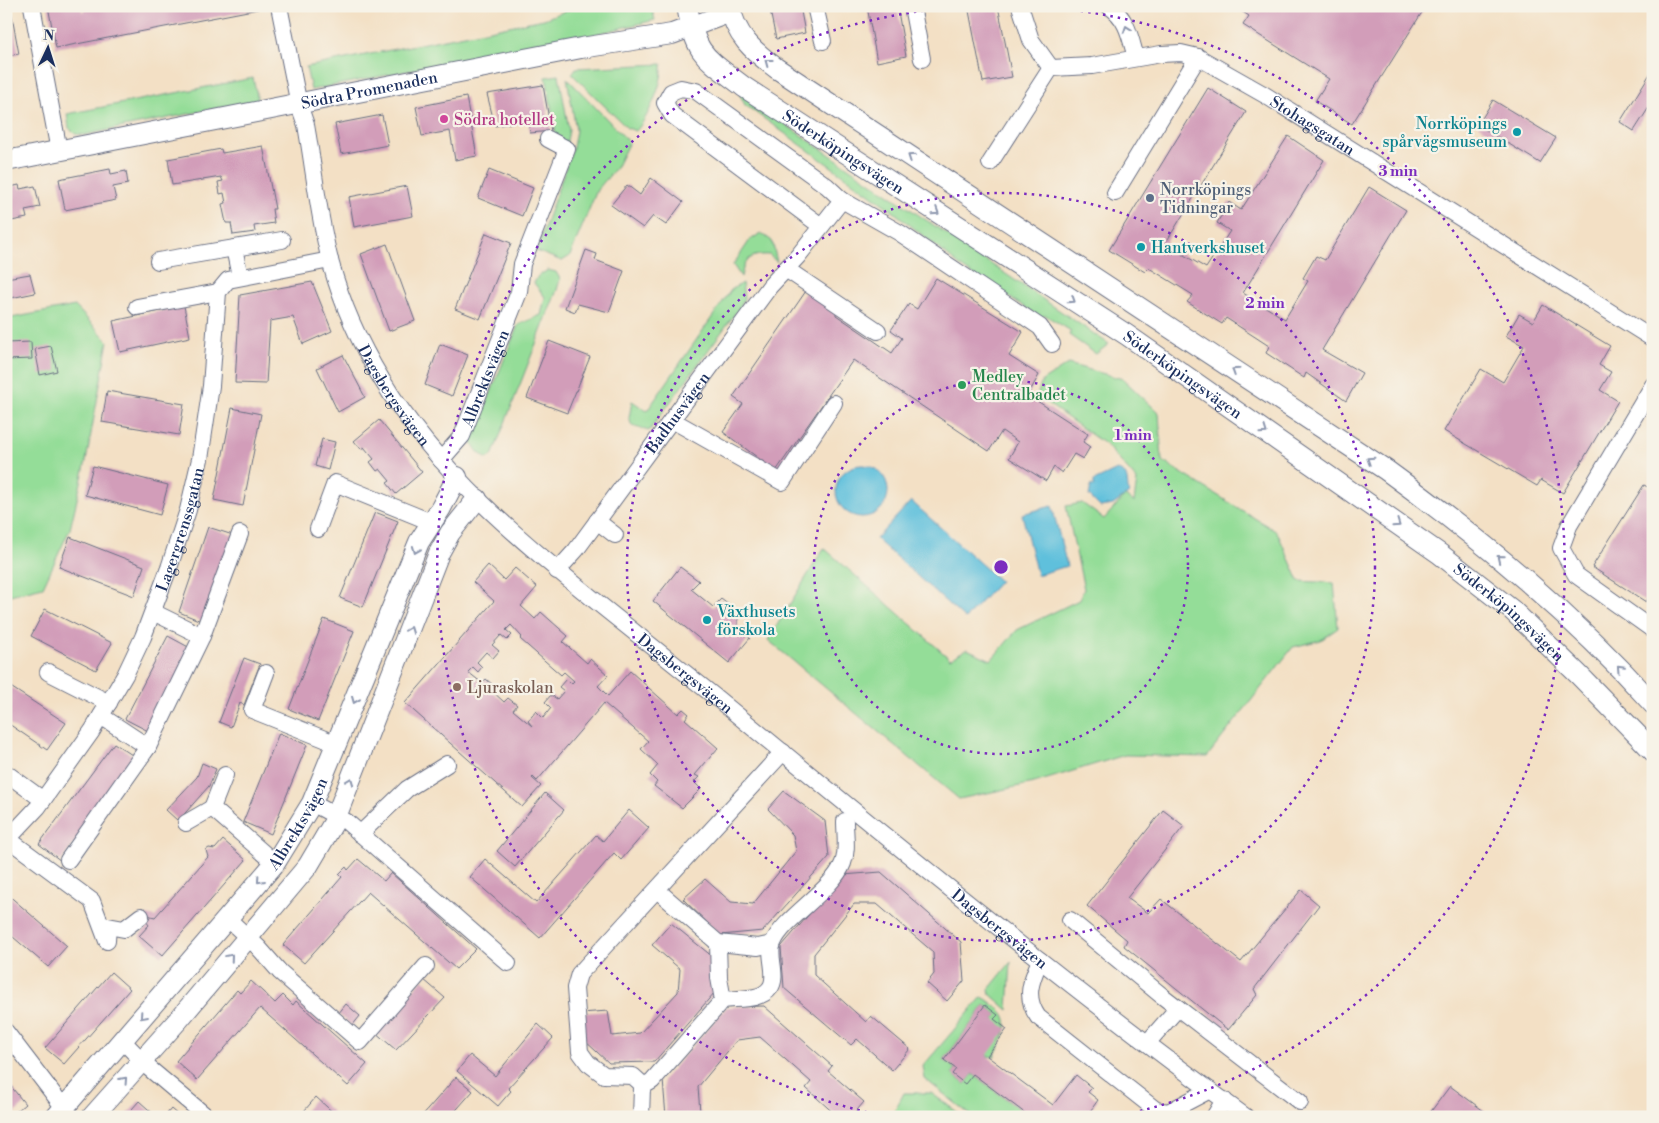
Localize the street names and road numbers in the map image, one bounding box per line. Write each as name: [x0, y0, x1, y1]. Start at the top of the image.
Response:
street label: Södra Promenaden: [299, 67, 440, 114]
street label: Stohagsgatan: [1266, 92, 1359, 160]
street label: Söderköpingsvägen: [779, 106, 908, 199]
street label: Albrektsvägen: [457, 327, 514, 431]
street label: Söderköpingsvägen: [1119, 327, 1246, 424]
street label: Dagsbergsvägen: [353, 342, 434, 451]
street label: Badhusvägen: [641, 368, 715, 459]
street label: Lagergrenssgatan: [152, 465, 209, 594]
street label: Söderköpingsvägen: [1449, 559, 1569, 667]
street label: Dagsbergsvägen: [633, 630, 737, 719]
street label: Albrektsvägen: [264, 775, 332, 875]
street label: Dagsbergsvägen: [947, 885, 1052, 974]

